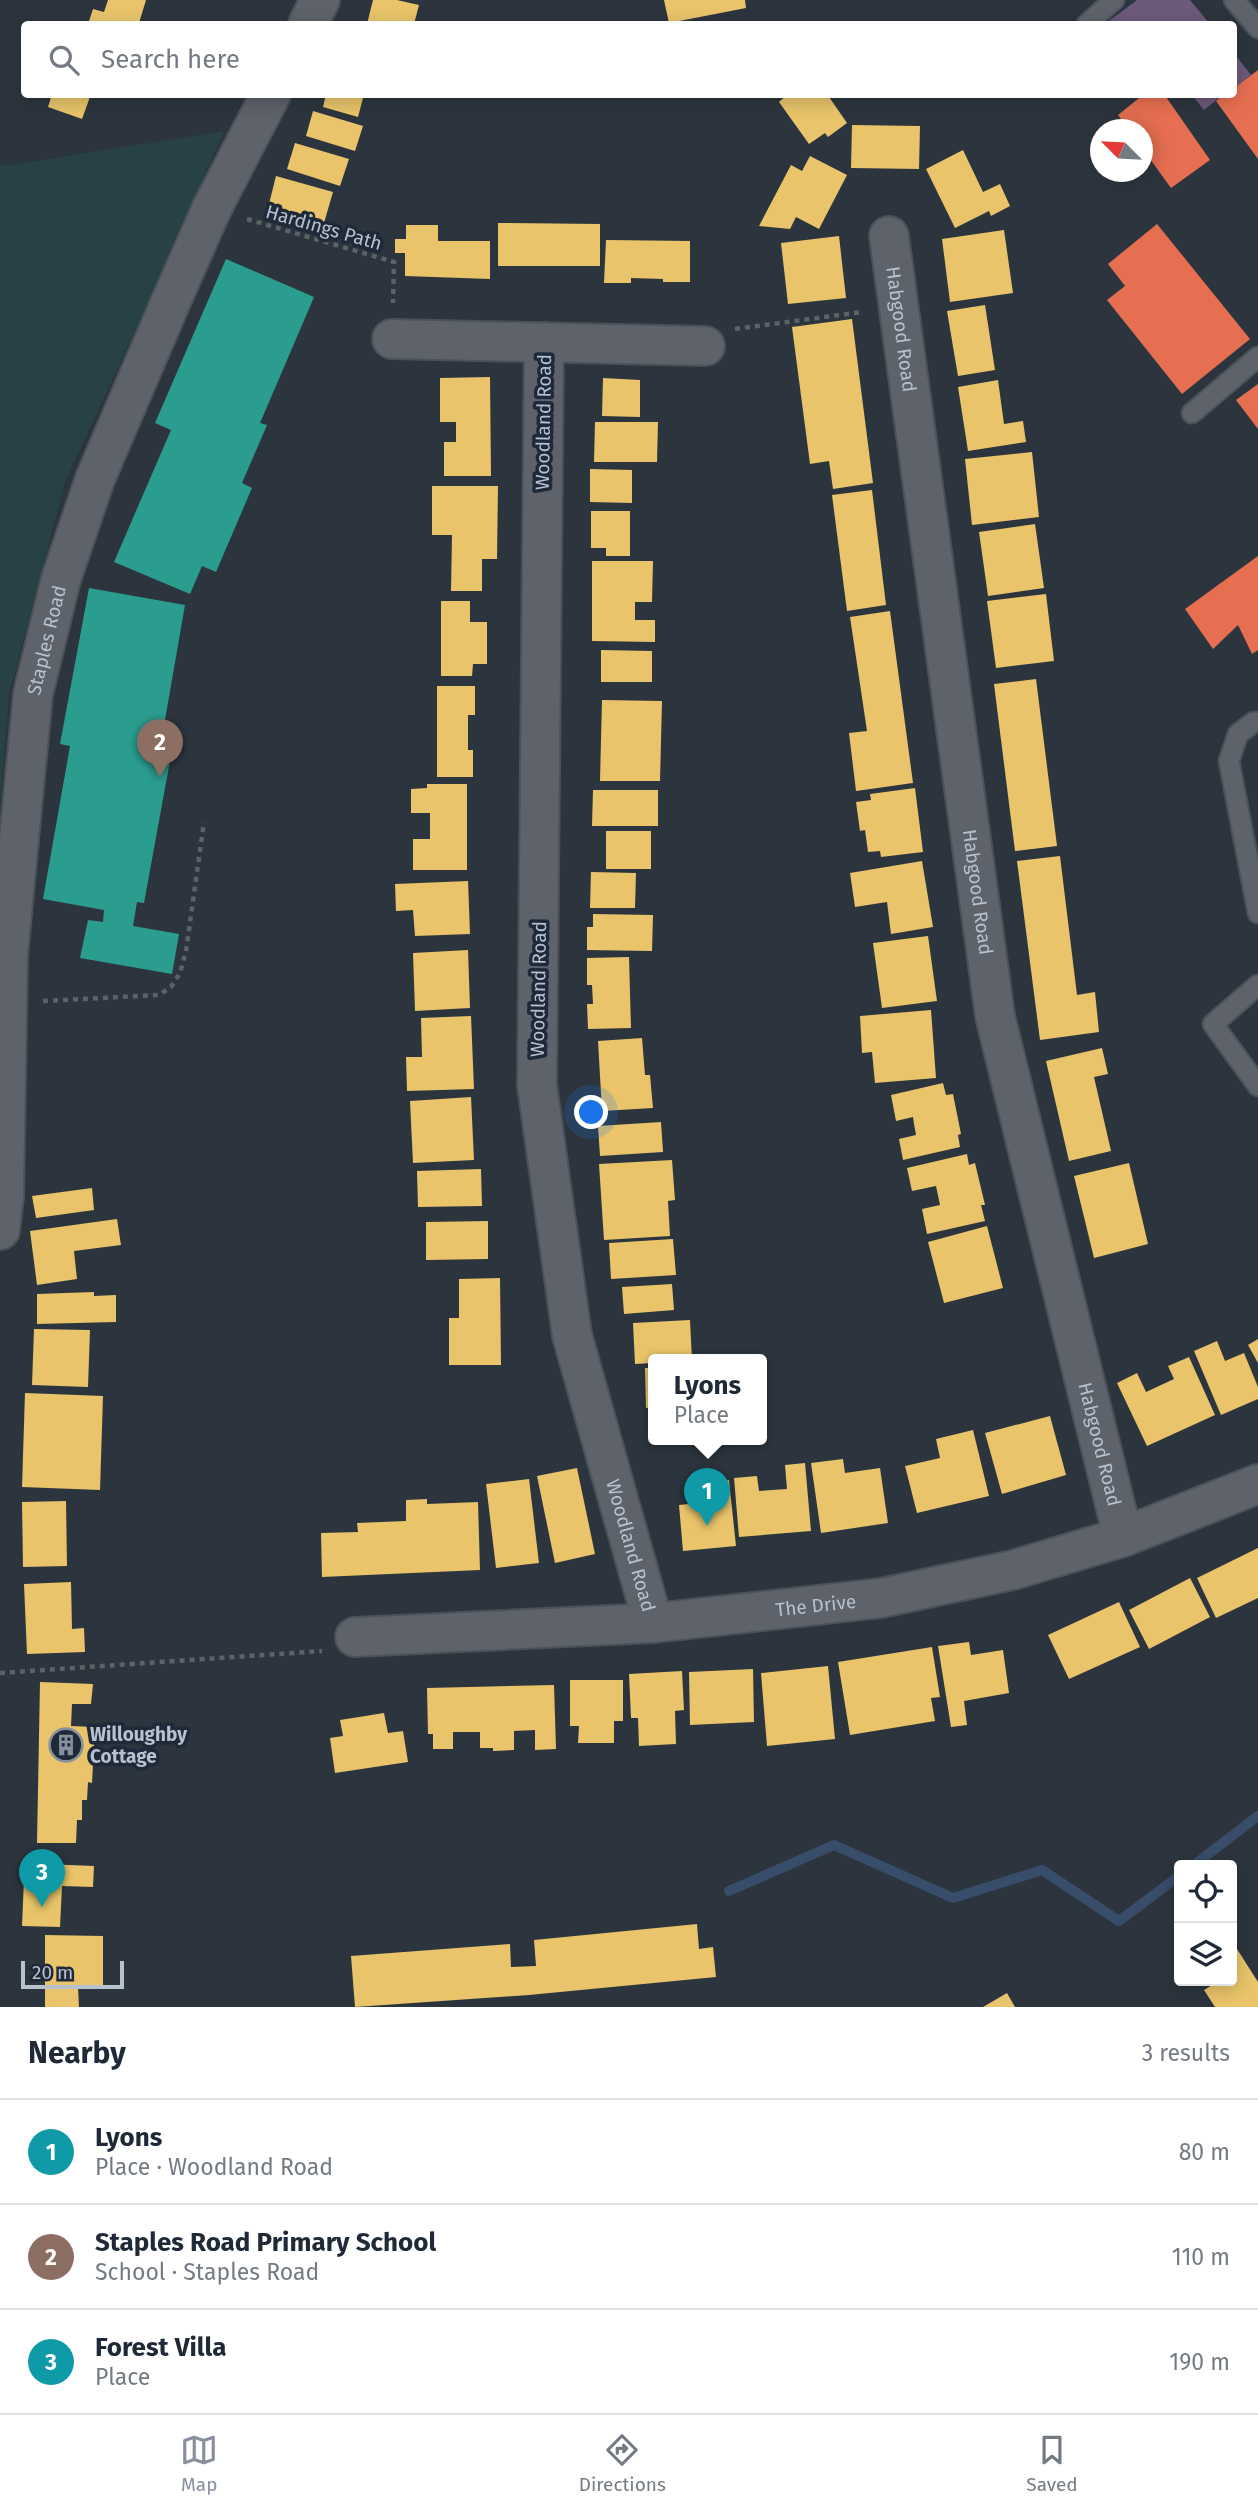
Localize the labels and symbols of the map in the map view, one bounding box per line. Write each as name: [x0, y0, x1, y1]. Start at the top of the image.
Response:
north arrow: [1090, 119, 1153, 182]
street label: Hardings Path: [263, 200, 385, 255]
street label: Habgood Road: [881, 265, 921, 393]
street label: Woodland Road: [531, 354, 556, 490]
street label: Staples Road: [22, 583, 71, 697]
pin: 2: [137, 719, 183, 777]
street label: Habgood Road: [958, 828, 998, 956]
street label: Woodland Road: [526, 921, 551, 1057]
your location: [574, 1095, 608, 1129]
street label: Habgood Road: [1073, 1380, 1126, 1508]
pin: 1: [684, 1468, 730, 1526]
street label: Woodland Road: [601, 1477, 660, 1614]
street label: The Drive: [774, 1590, 857, 1622]
place label: Willoughby Cottage: [90, 1723, 187, 1768]
building icon: Willoughby Cottage: [47, 1726, 85, 1764]
pin: 3: [19, 1849, 65, 1907]
scale bar: [21, 1958, 124, 1990]

